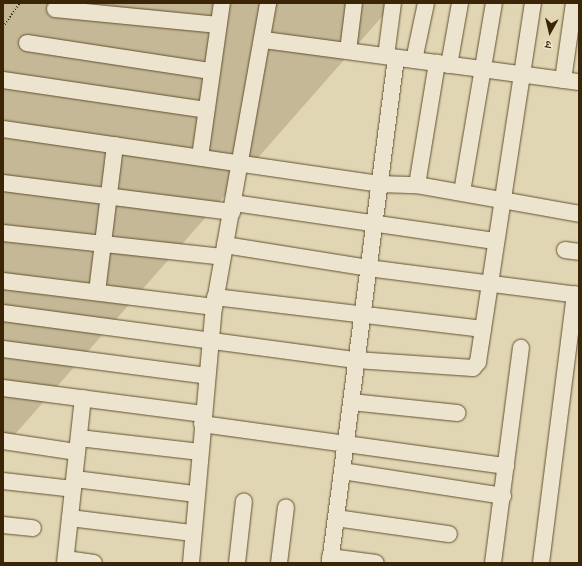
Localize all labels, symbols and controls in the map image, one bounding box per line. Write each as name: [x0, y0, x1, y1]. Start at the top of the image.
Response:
north arrow: [530, 12, 570, 52]
text: उ: [545, 37, 552, 51]

